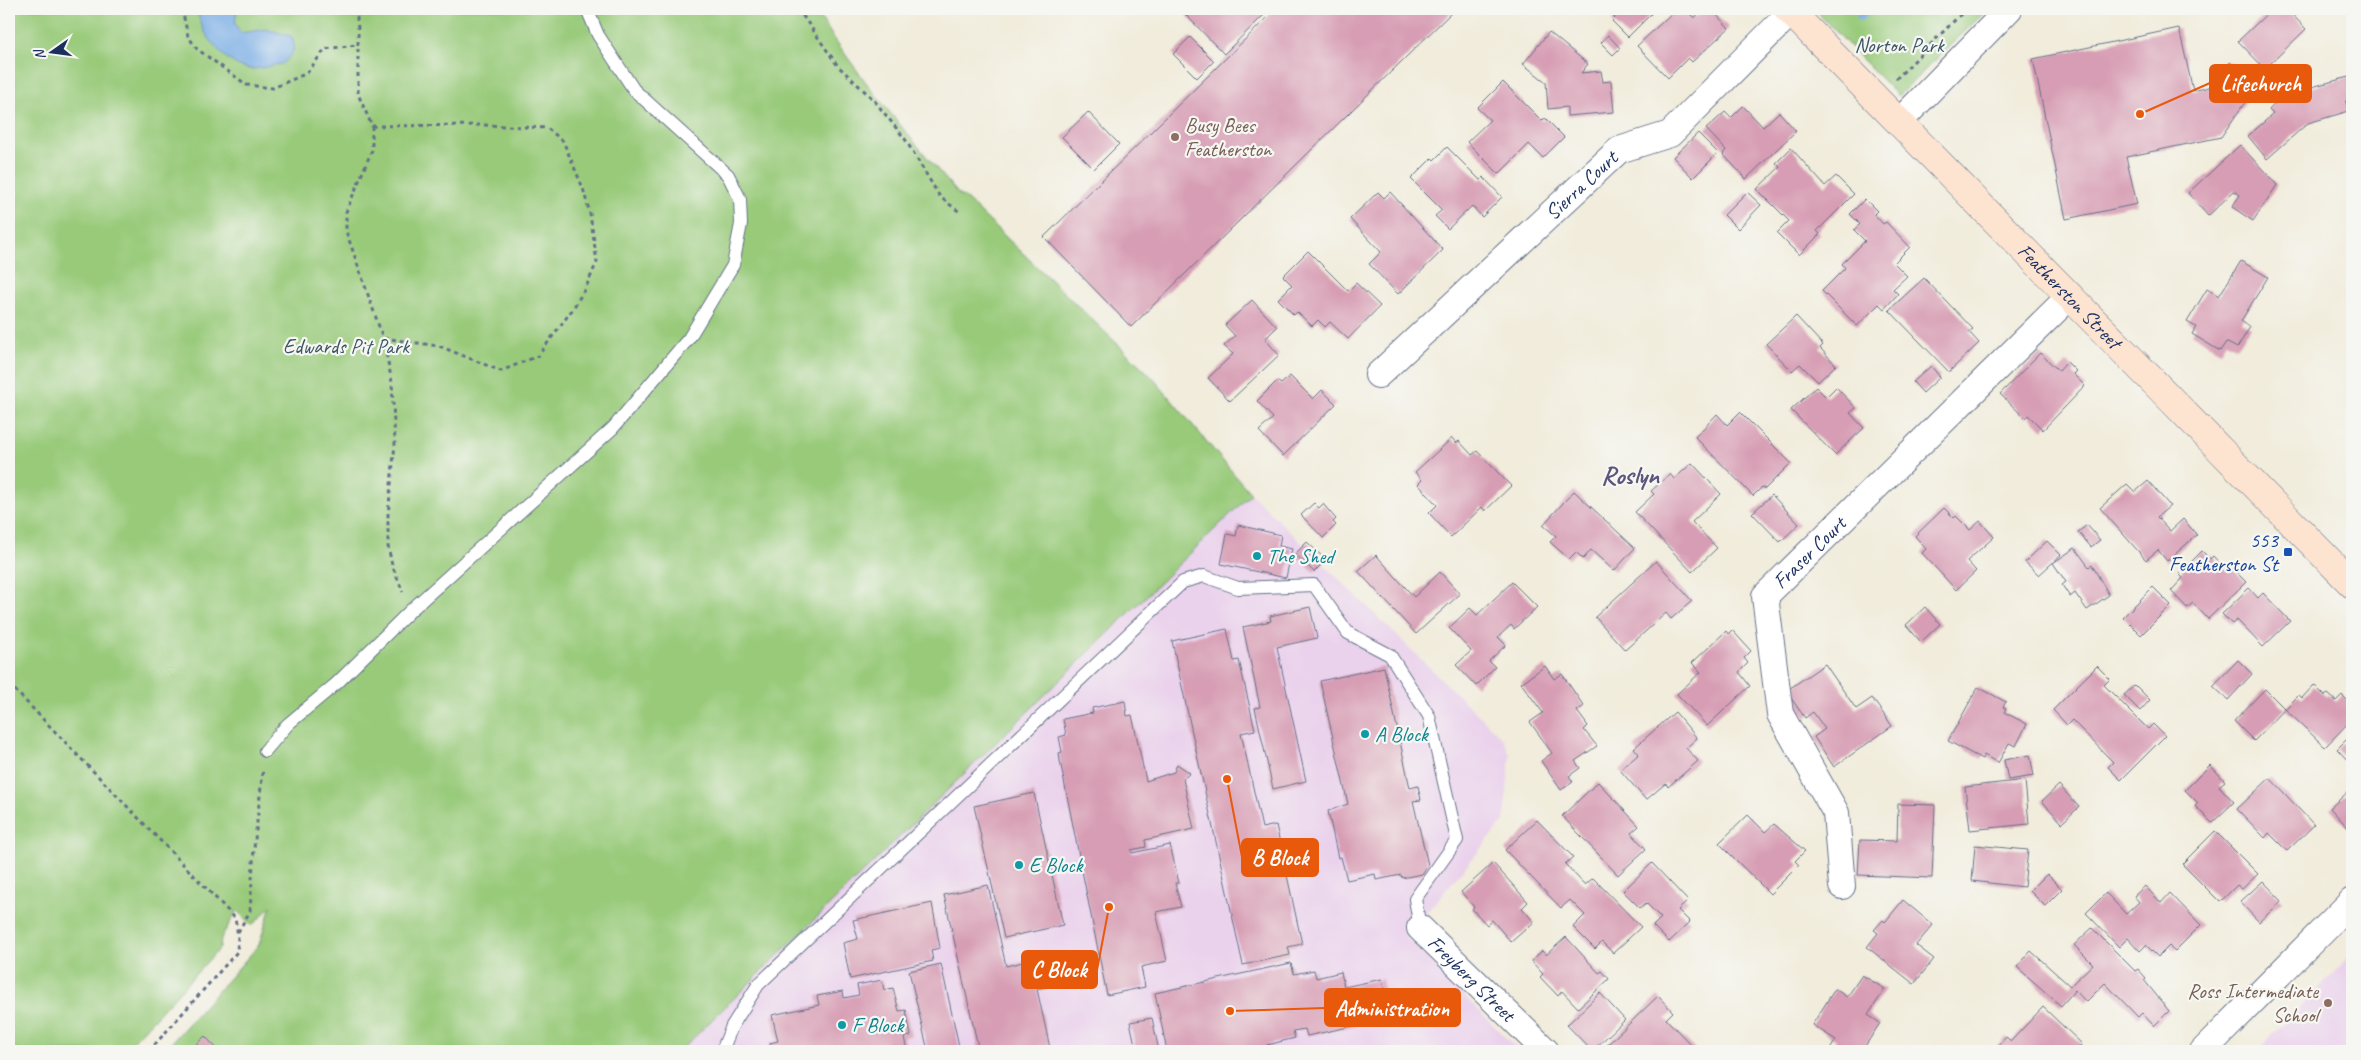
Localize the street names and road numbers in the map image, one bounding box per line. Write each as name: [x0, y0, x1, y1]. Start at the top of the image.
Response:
street label: Sierra Court: [1539, 144, 1624, 225]
street label: Featherston Street: [2012, 238, 2129, 356]
street label: Fraser Court: [1767, 509, 1853, 594]
street label: Freyberg Street: [1422, 930, 1522, 1028]

